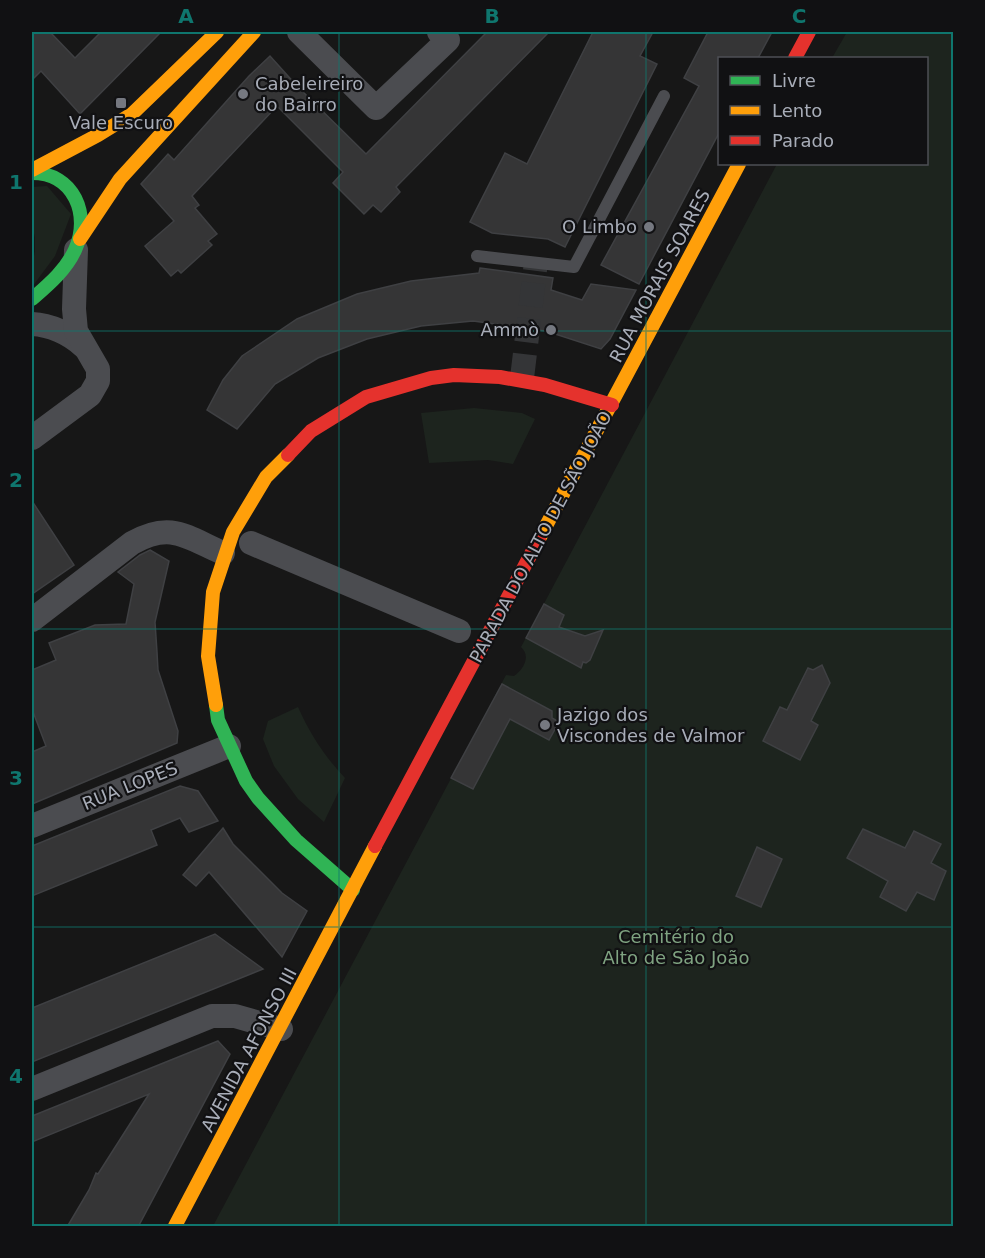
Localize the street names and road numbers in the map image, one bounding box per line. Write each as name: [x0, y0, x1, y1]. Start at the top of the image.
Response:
street label: RUA MORAIS SOARES: [605, 186, 714, 366]
street label: PARADA DO ALTO DE SÃO JOÃO: [465, 407, 616, 666]
street label: RUA LOPES: [79, 757, 181, 814]
street label: AVENIDA AFONSO III: [196, 964, 301, 1135]

